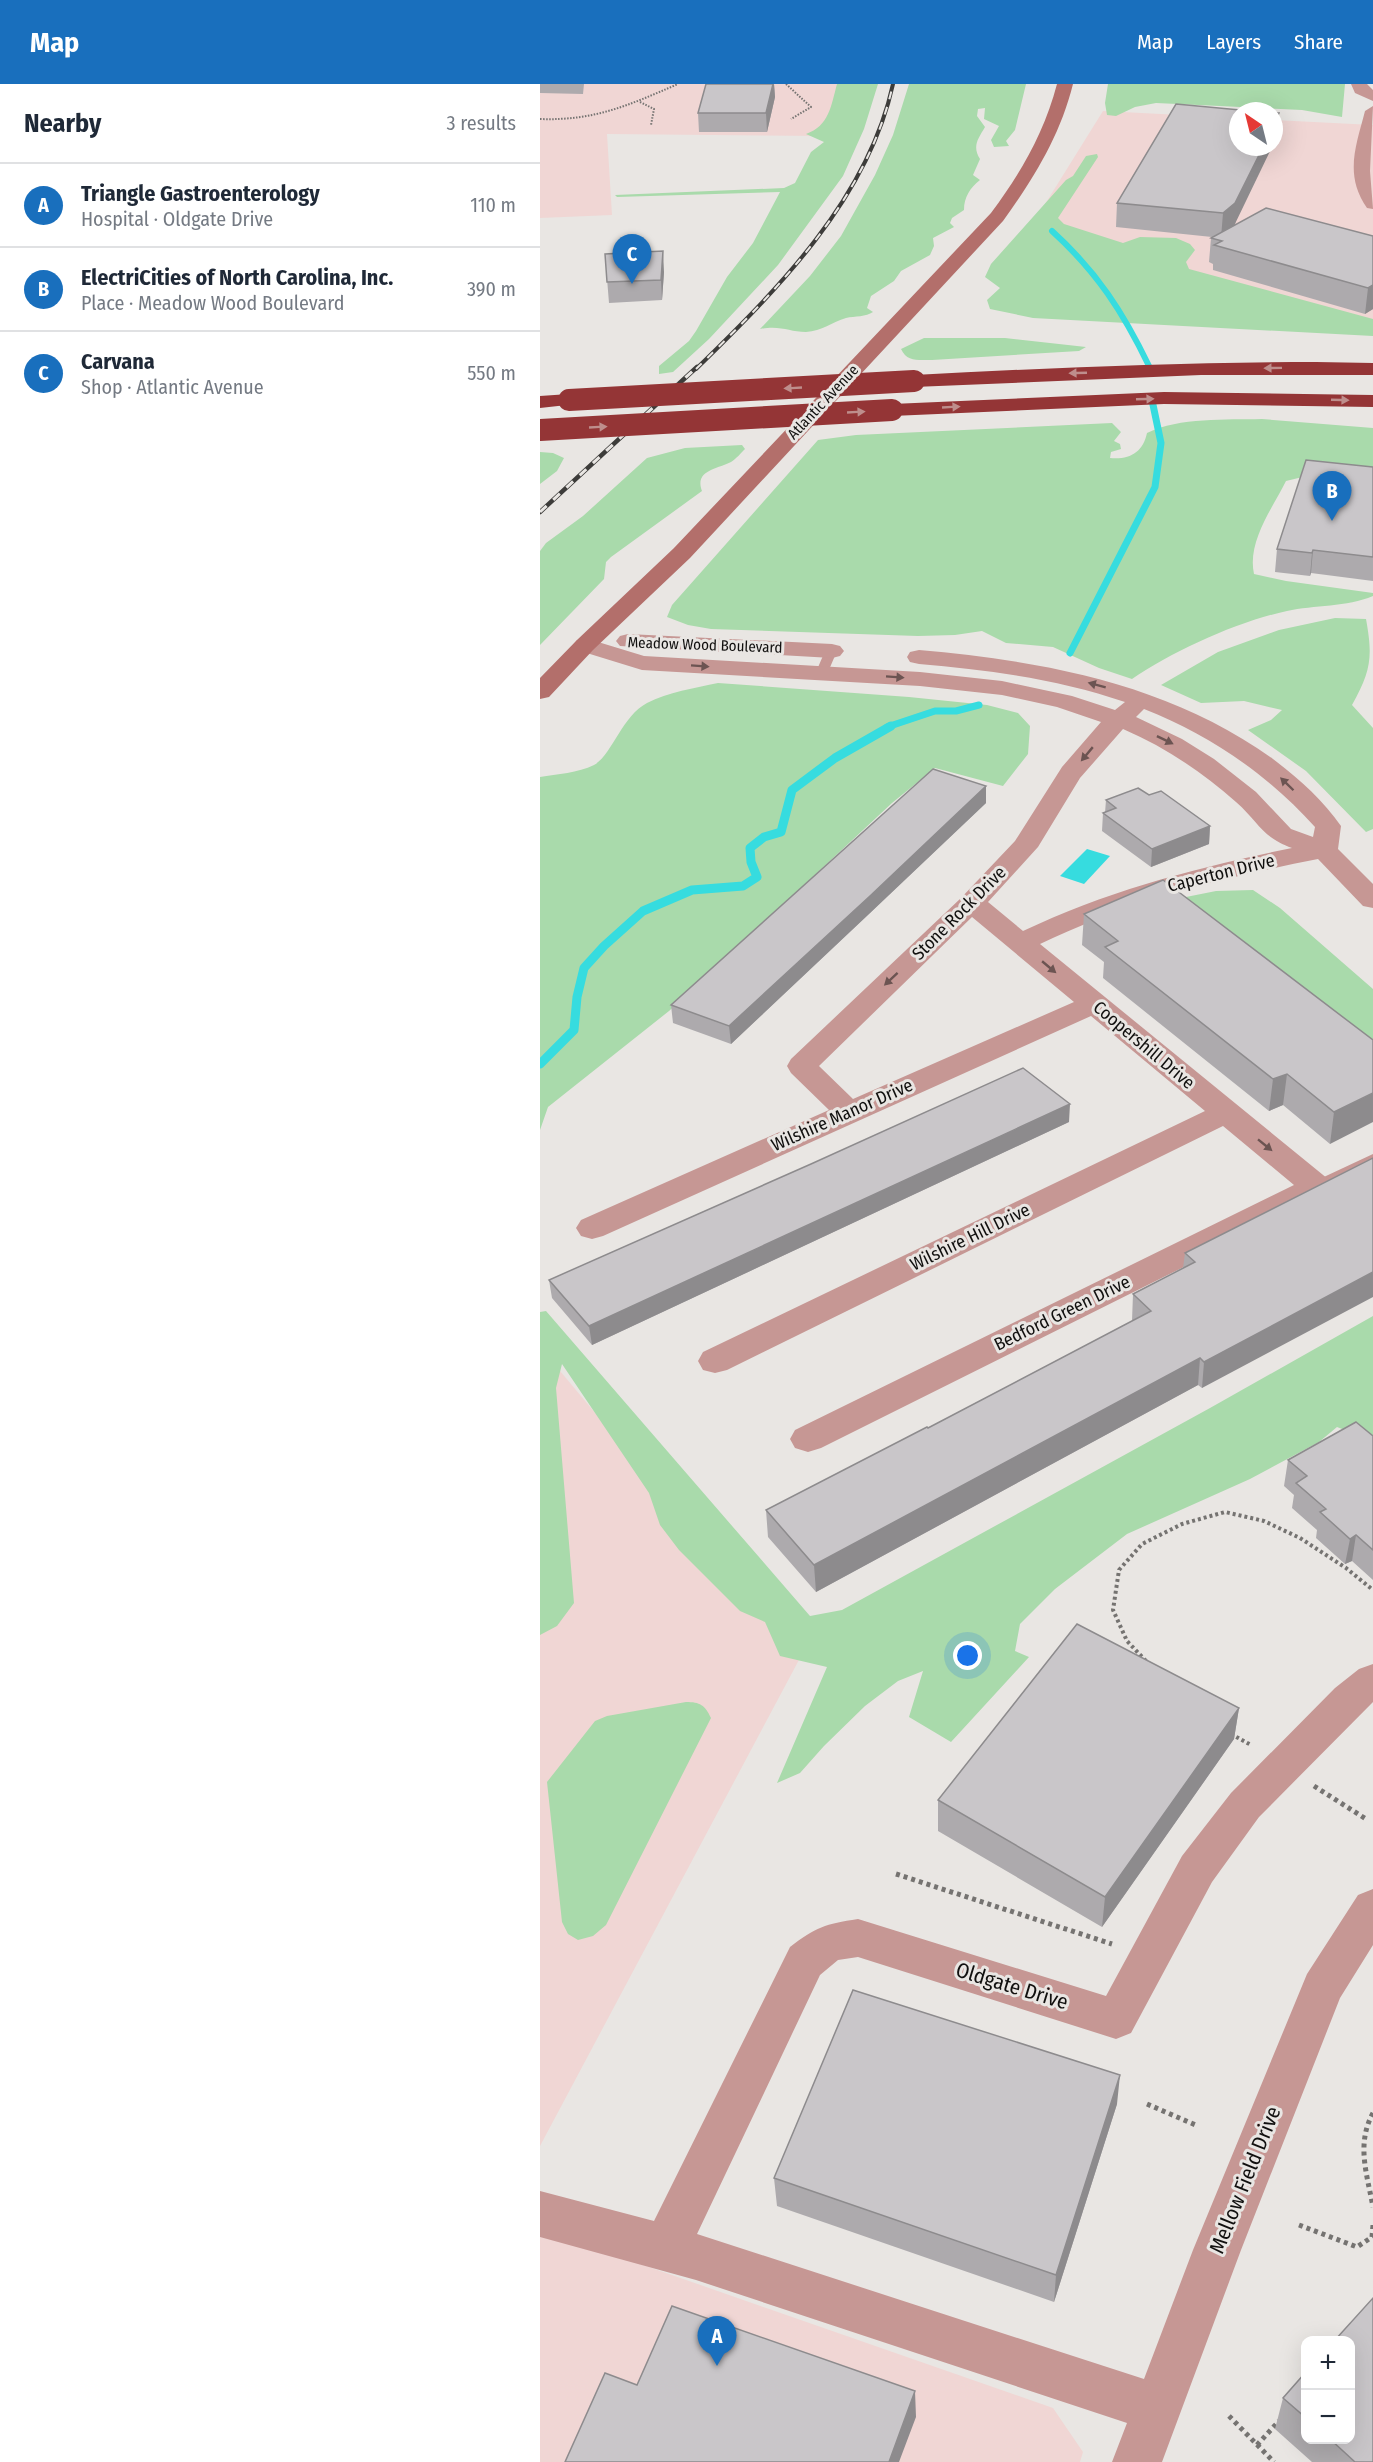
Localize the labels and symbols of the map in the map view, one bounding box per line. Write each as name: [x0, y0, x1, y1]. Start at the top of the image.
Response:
north arrow: [1229, 102, 1283, 156]
pin: C: [612, 234, 652, 284]
street label: Atlantic Avenue: [784, 361, 862, 443]
one-way arrow: [1263, 363, 1282, 373]
one-way arrow: [1068, 369, 1087, 378]
one-way arrow: [783, 383, 802, 392]
one-way arrow: [1136, 394, 1155, 404]
one-way arrow: [1331, 395, 1350, 404]
one-way arrow: [941, 403, 960, 412]
one-way arrow: [846, 407, 865, 417]
one-way arrow: [589, 422, 608, 432]
pin: B: [1312, 472, 1352, 521]
street label: Meadow Wood Boulevard: [627, 633, 783, 657]
one-way arrow: [691, 662, 710, 671]
one-way arrow: [885, 673, 904, 682]
one-way arrow: [1088, 680, 1106, 689]
one-way arrow: [1156, 735, 1173, 745]
one-way arrow: [1081, 747, 1093, 762]
one-way arrow: [1280, 777, 1294, 791]
street label: Caperton Drive: [1165, 849, 1277, 897]
street label: Stone Rock Drive: [907, 861, 1011, 965]
one-way arrow: [1041, 961, 1057, 974]
one-way arrow: [884, 972, 898, 986]
street label: Coopershill Drive: [1089, 996, 1199, 1094]
street label: Wilshire Manor Drive: [768, 1074, 916, 1156]
one-way arrow: [1257, 1138, 1272, 1150]
street label: Wilshire Hill Drive: [906, 1198, 1034, 1276]
street label: Bedford Green Drive: [990, 1271, 1134, 1355]
your location: [953, 1641, 982, 1670]
street label: Oldgate Drive: [953, 1957, 1071, 2015]
street label: Mellow Field Drive: [1204, 2103, 1286, 2257]
pin: A: [698, 2316, 736, 2366]

